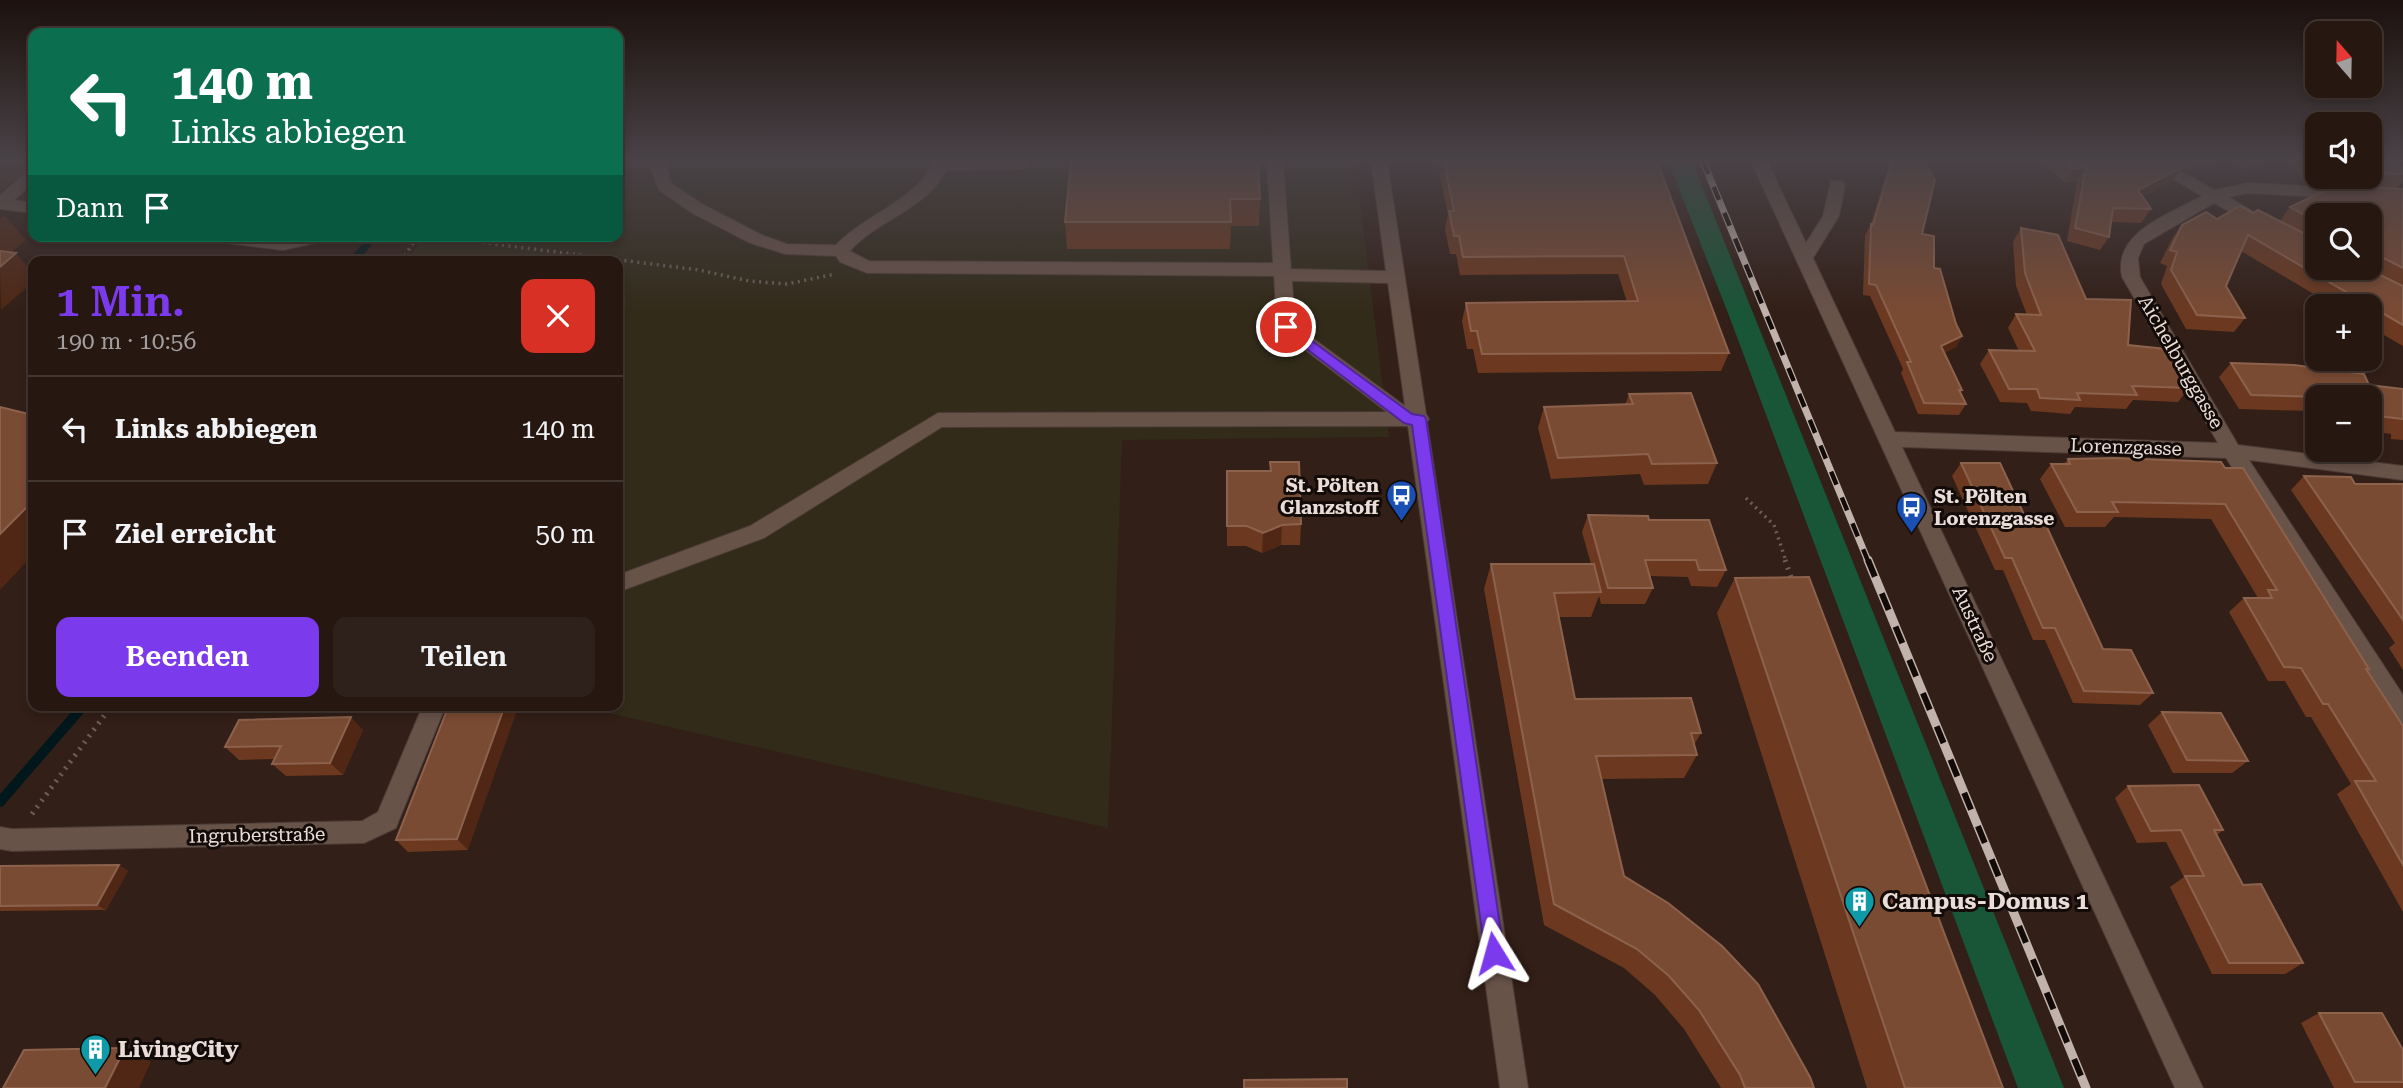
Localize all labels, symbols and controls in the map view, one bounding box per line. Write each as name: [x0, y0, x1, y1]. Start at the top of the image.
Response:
north arrow: [2305, 21, 2382, 98]
map controls: [2305, 21, 2382, 462]
text: 140 m: [171, 54, 313, 111]
icon: left: [56, 56, 147, 147]
button: sound: [2305, 112, 2382, 189]
text: Links abbiegen: [171, 113, 406, 151]
icon: arrive: [138, 189, 176, 227]
text: Dann: [56, 193, 124, 223]
button: search: [2305, 203, 2382, 280]
text: 1 Min.: [56, 277, 185, 326]
button: close: [521, 279, 595, 353]
street label: Aichelburggasse: [2134, 291, 2228, 433]
button: +: [2305, 294, 2382, 371]
pin: [1256, 297, 1316, 357]
icon: arrive: [1267, 308, 1305, 346]
text: 190 m · 10:56: [56, 328, 196, 355]
button: −: [2305, 385, 2382, 462]
icon: left: [56, 410, 94, 448]
text: Links abbiegen: [115, 414, 318, 444]
text: 140 m: [521, 414, 595, 444]
street label: Lorenzgasse: [2070, 434, 2182, 460]
place label: St. Pölten Glanzstoff: [1280, 474, 1380, 519]
bus stop icon: St. Pölten Glanzstoff: [1385, 479, 1419, 523]
place label: St. Pölten Lorenzgasse: [1934, 485, 2054, 530]
bus stop icon: St. Pölten Lorenzgasse: [1894, 490, 1928, 534]
icon: arrive: [56, 515, 94, 553]
text: Ziel erreicht: [115, 519, 276, 549]
text: 50 m: [536, 519, 595, 549]
street label: Austraße: [1947, 582, 2003, 666]
button: Beenden: [56, 617, 319, 697]
button: Teilen: [333, 617, 595, 697]
street label: Ingruberstraße: [188, 822, 326, 848]
building icon: Campus-Domus 1: [1842, 884, 1876, 928]
place label: Campus-Domus 1: [1882, 888, 2089, 915]
position arrow: [1457, 916, 1531, 990]
building icon: LivingCity: [78, 1032, 112, 1076]
place label: LivingCity: [118, 1036, 239, 1063]

